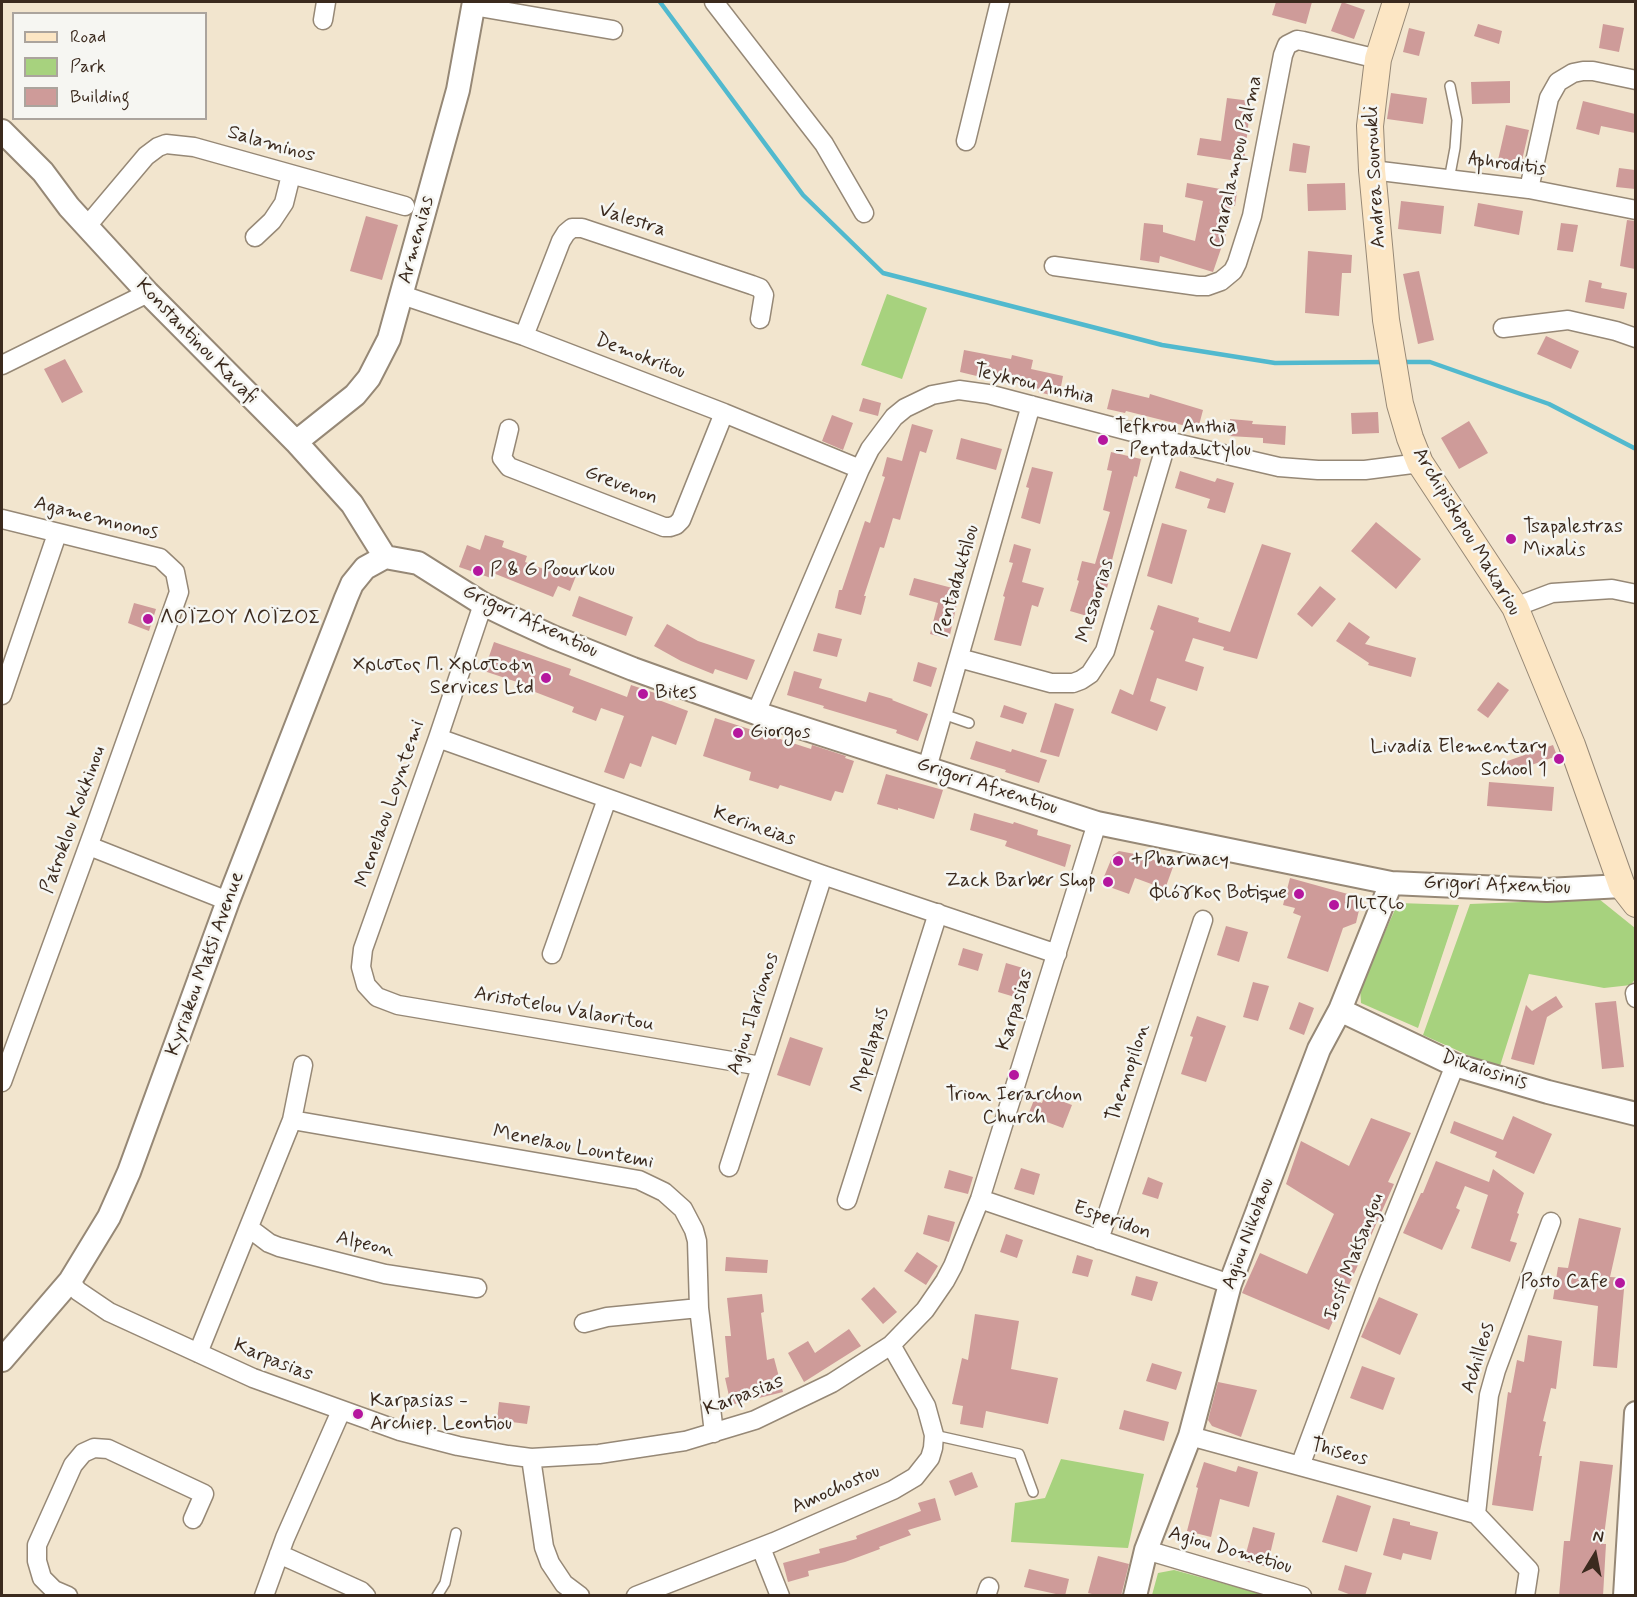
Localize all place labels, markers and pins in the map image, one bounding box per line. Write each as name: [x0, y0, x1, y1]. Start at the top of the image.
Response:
place label: Tefkrou Anthia - Pentadaktylou: [1115, 416, 1251, 463]
marker: Tefkrou Anthia - Pentadaktylou: [1096, 433, 1110, 447]
place label: Tsapalestras Mixalis: [1523, 516, 1623, 563]
marker: Tsapalestras Mixalis: [1504, 532, 1518, 546]
place label: P & G Poourkou: [490, 559, 615, 583]
marker: P & G Poourkou: [471, 564, 485, 578]
place label: ΛΟΪΖΟΥ ΛΟΪΖΟΣ: [160, 607, 320, 631]
marker: ΛΟΪΖΟΥ ΛΟΪΖΟΣ: [141, 612, 155, 626]
place label: Χριστος Π. Χριστοφη Services Ltd: [353, 654, 534, 701]
marker: Χριστος Π. Χριστοφη Services Ltd: [539, 671, 553, 685]
place label: Bites: [655, 682, 697, 706]
marker: Bites: [636, 687, 650, 701]
place label: Giorgos: [750, 721, 811, 745]
marker: Giorgos: [731, 726, 745, 740]
place label: Livadia Elementary School 1: [1370, 736, 1547, 783]
marker: Livadia Elementary School 1: [1552, 752, 1566, 766]
place label: +Pharmacy: [1130, 849, 1229, 873]
marker: +Pharmacy: [1111, 854, 1125, 868]
place label: Zack Barber Shop: [945, 870, 1096, 894]
marker: Zack Barber Shop: [1101, 875, 1115, 889]
place label: Φιόγκος Botique: [1150, 882, 1287, 906]
marker: Φιόγκος Botique: [1292, 887, 1306, 901]
place label: Πιτζιο: [1346, 893, 1405, 917]
marker: Πιτζιο: [1327, 898, 1341, 912]
marker: Trion Ierarchon Church: [1007, 1068, 1021, 1082]
place label: Trion Ierarchon Church: [946, 1084, 1082, 1131]
place label: Posto Cafe: [1520, 1271, 1608, 1295]
marker: Posto Cafe: [1613, 1276, 1627, 1290]
place label: Karpasias - Archiep. Leontiou: [370, 1390, 512, 1437]
marker: Karpasias - Archiep. Leontiou: [351, 1407, 365, 1421]

